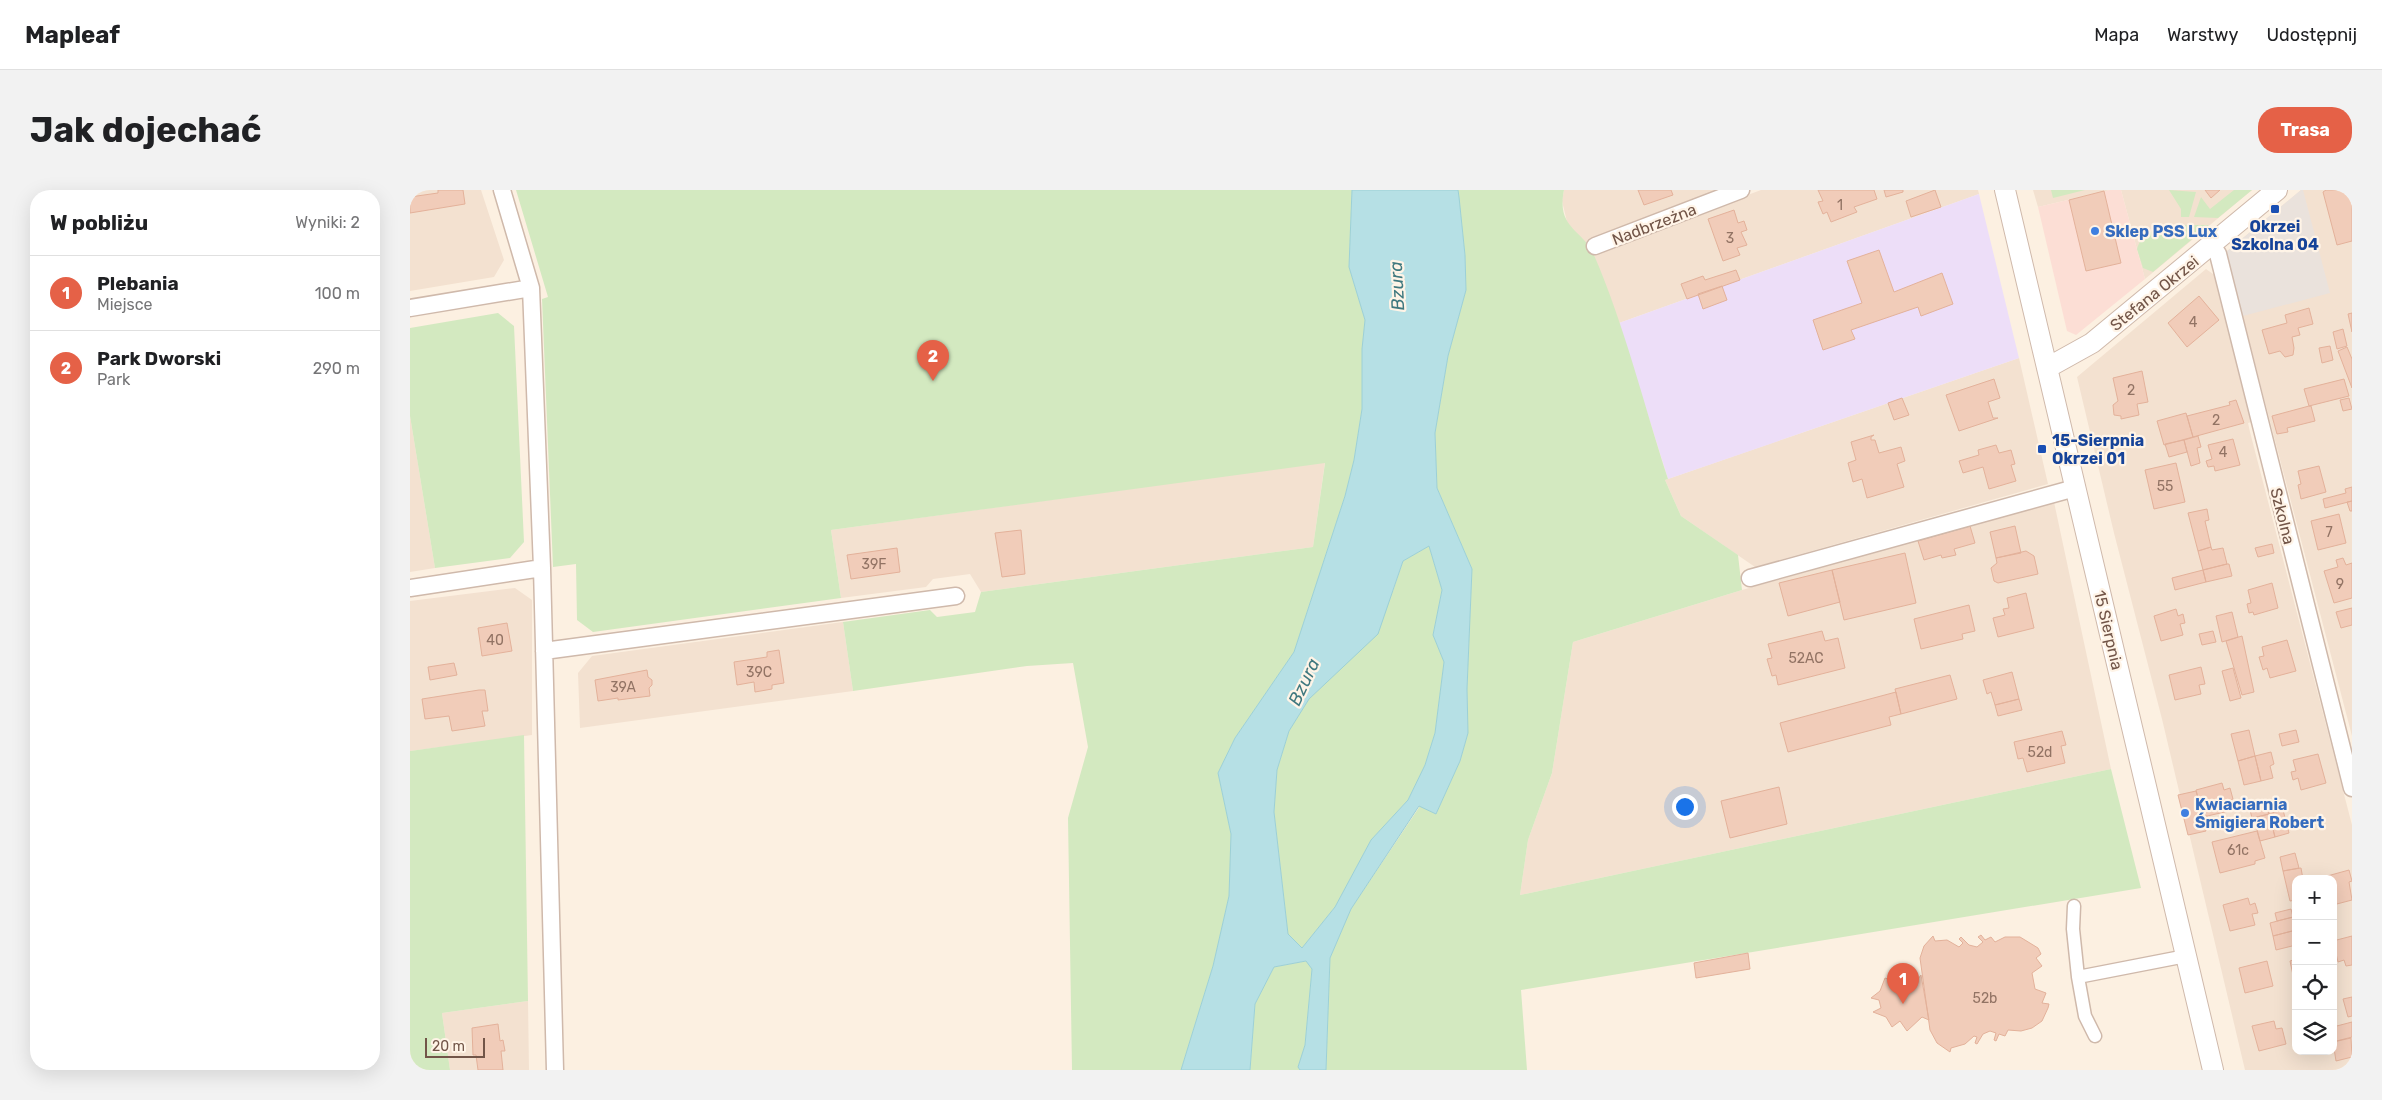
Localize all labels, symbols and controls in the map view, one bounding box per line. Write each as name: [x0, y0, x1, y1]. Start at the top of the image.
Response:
text: Mapleaf: [25, 21, 120, 49]
text: Mapa: [2094, 24, 2139, 46]
text: Warstwy: [2167, 24, 2238, 46]
text: Udostępnij: [2266, 24, 2357, 46]
button: Trasa: [2258, 107, 2352, 153]
text: Jak dojechać: [30, 109, 261, 151]
house number: 1: [1837, 197, 1843, 214]
street label: Nadbrzeżna: [1609, 200, 1699, 249]
marker: Okrzei Szkolna 04: [2269, 203, 2281, 215]
text: W pobliżu: [50, 210, 148, 235]
text: Wyniki: 2: [295, 213, 360, 232]
place label: Okrzei Szkolna 04: [2231, 217, 2319, 254]
place label: Sklep PSS Lux: [2105, 222, 2218, 241]
marker: Sklep PSS Lux: [2089, 225, 2101, 237]
house number: 3: [1726, 230, 1734, 247]
street label: Stefana Okrzei: [2106, 252, 2202, 335]
water label: Bzura: [1385, 260, 1409, 311]
text: Plebania: [97, 272, 179, 295]
text: 1: [62, 284, 70, 303]
text: 100 m: [315, 284, 360, 303]
text: Miejsce: [97, 295, 153, 314]
house number: 4: [2189, 314, 2198, 331]
pin: 2: [917, 340, 949, 381]
text: Park Dworski: [97, 347, 221, 370]
text: 2: [61, 359, 71, 378]
text: 290 m: [313, 359, 360, 378]
text: Park: [97, 370, 130, 389]
house number: 2: [2127, 382, 2135, 399]
house number: 2: [2212, 412, 2220, 429]
place label: 15-Sierpnia Okrzei 01: [2052, 431, 2144, 468]
marker: 15-Sierpnia Okrzei 01: [2036, 443, 2048, 455]
house number: 4: [2219, 444, 2228, 461]
house number: 55: [2157, 478, 2173, 495]
street label: Szkolna: [2266, 486, 2299, 546]
house number: 7: [2325, 524, 2333, 541]
house number: 39F: [862, 556, 886, 573]
house number: 9: [2336, 576, 2344, 593]
street label: 15 Sierpnia: [2090, 588, 2127, 672]
house number: 40: [486, 632, 504, 649]
house number: 52AC: [1788, 650, 1824, 667]
water label: Bzura: [1284, 655, 1325, 709]
house number: 39C: [746, 664, 772, 681]
house number: 39A: [610, 679, 636, 696]
house number: 52d: [2028, 744, 2052, 761]
your location: [1672, 794, 1698, 820]
place label: Kwiaciarnia Śmigiera Robert: [2195, 795, 2325, 832]
marker: Kwiaciarnia Śmigiera Robert: [2179, 807, 2191, 819]
house number: 61c: [2227, 842, 2249, 859]
map controls: [2292, 875, 2337, 1055]
button: +: [2292, 875, 2337, 920]
button: −: [2292, 920, 2337, 965]
pin: 1: [1887, 963, 1919, 1004]
button: locate: [2292, 965, 2337, 1010]
house number: 52b: [1973, 990, 1997, 1007]
button: layers: [2292, 1010, 2337, 1055]
scale bar: [425, 1035, 485, 1058]
text: 20 m: [432, 1038, 465, 1055]

